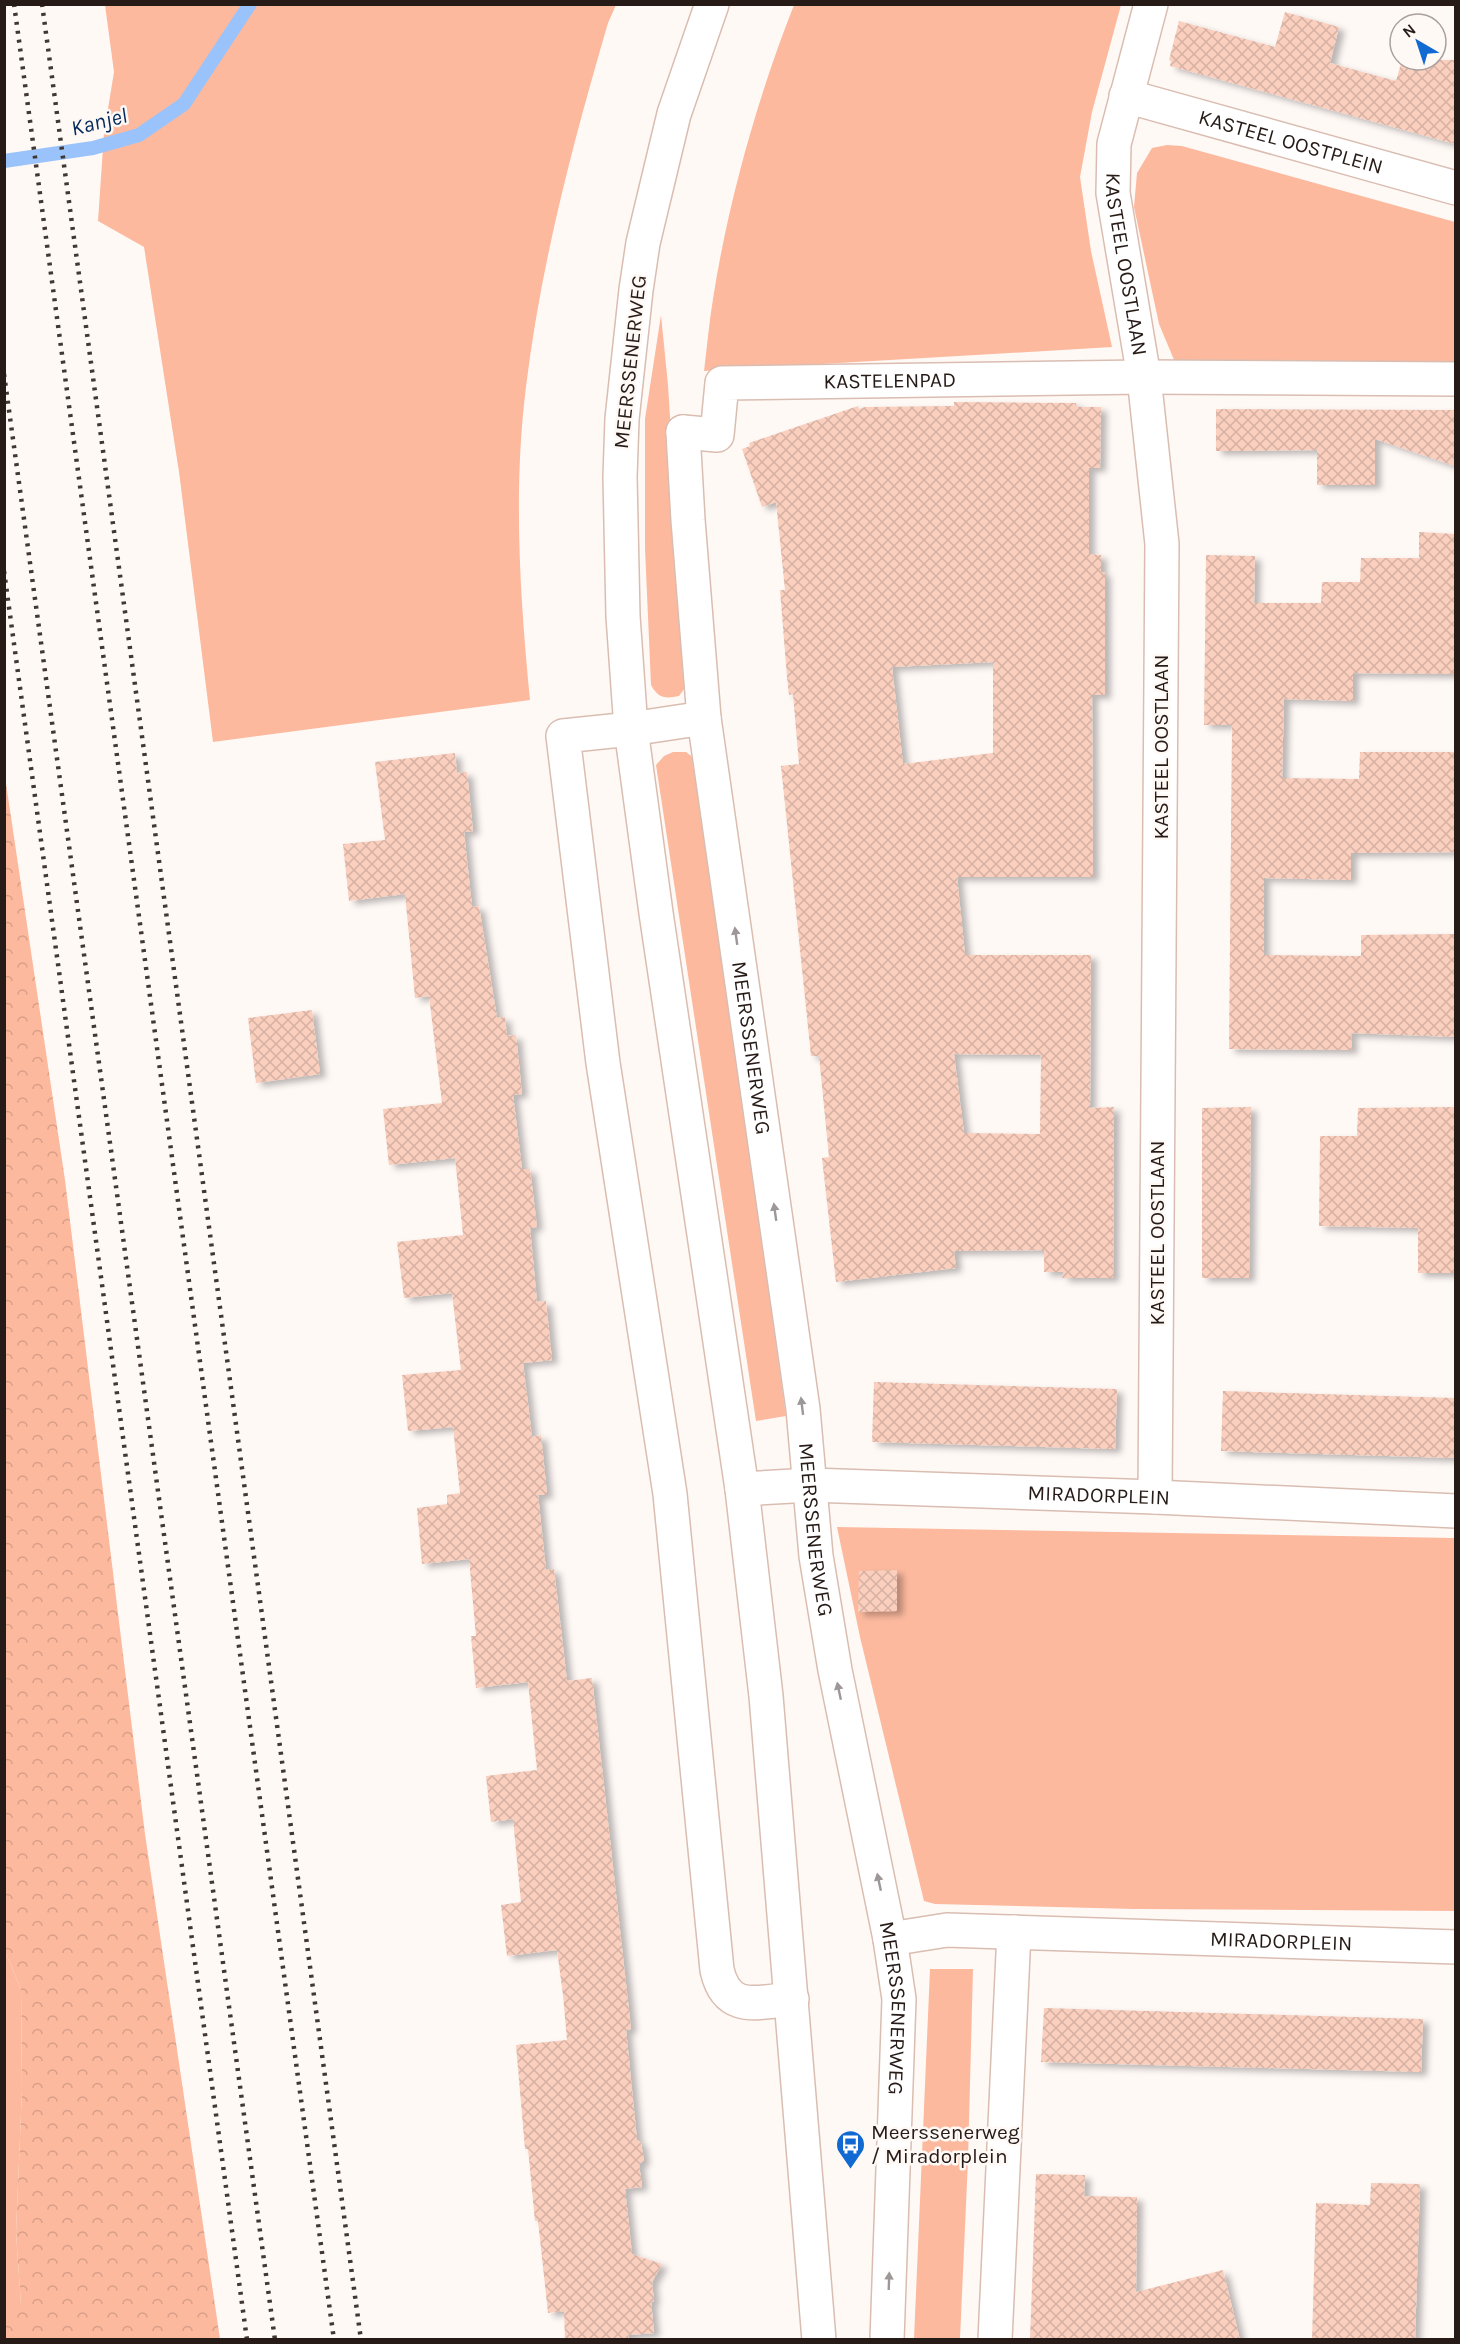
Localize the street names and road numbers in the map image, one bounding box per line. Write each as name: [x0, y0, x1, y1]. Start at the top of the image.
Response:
street label: KASTEEL OOSTPLEIN: [1196, 105, 1386, 179]
street label: KASTEEL OOSTLAAN: [1101, 172, 1152, 357]
street label: MEERSSENERWEG: [609, 274, 651, 450]
street label: KASTELENPAD: [823, 368, 956, 394]
street label: KASTEEL OOSTLAAN: [1149, 654, 1173, 840]
street label: MEERSSENERWEG: [727, 960, 776, 1136]
street label: KASTEEL OOSTLAAN: [1145, 1140, 1169, 1326]
street label: MEERSSENERWEG: [794, 1442, 838, 1618]
street label: MIRADORPLEIN: [1027, 1481, 1170, 1510]
street label: MEERSSENERWEG: [875, 1919, 911, 2095]
street label: MIRADORPLEIN: [1210, 1927, 1353, 1956]

